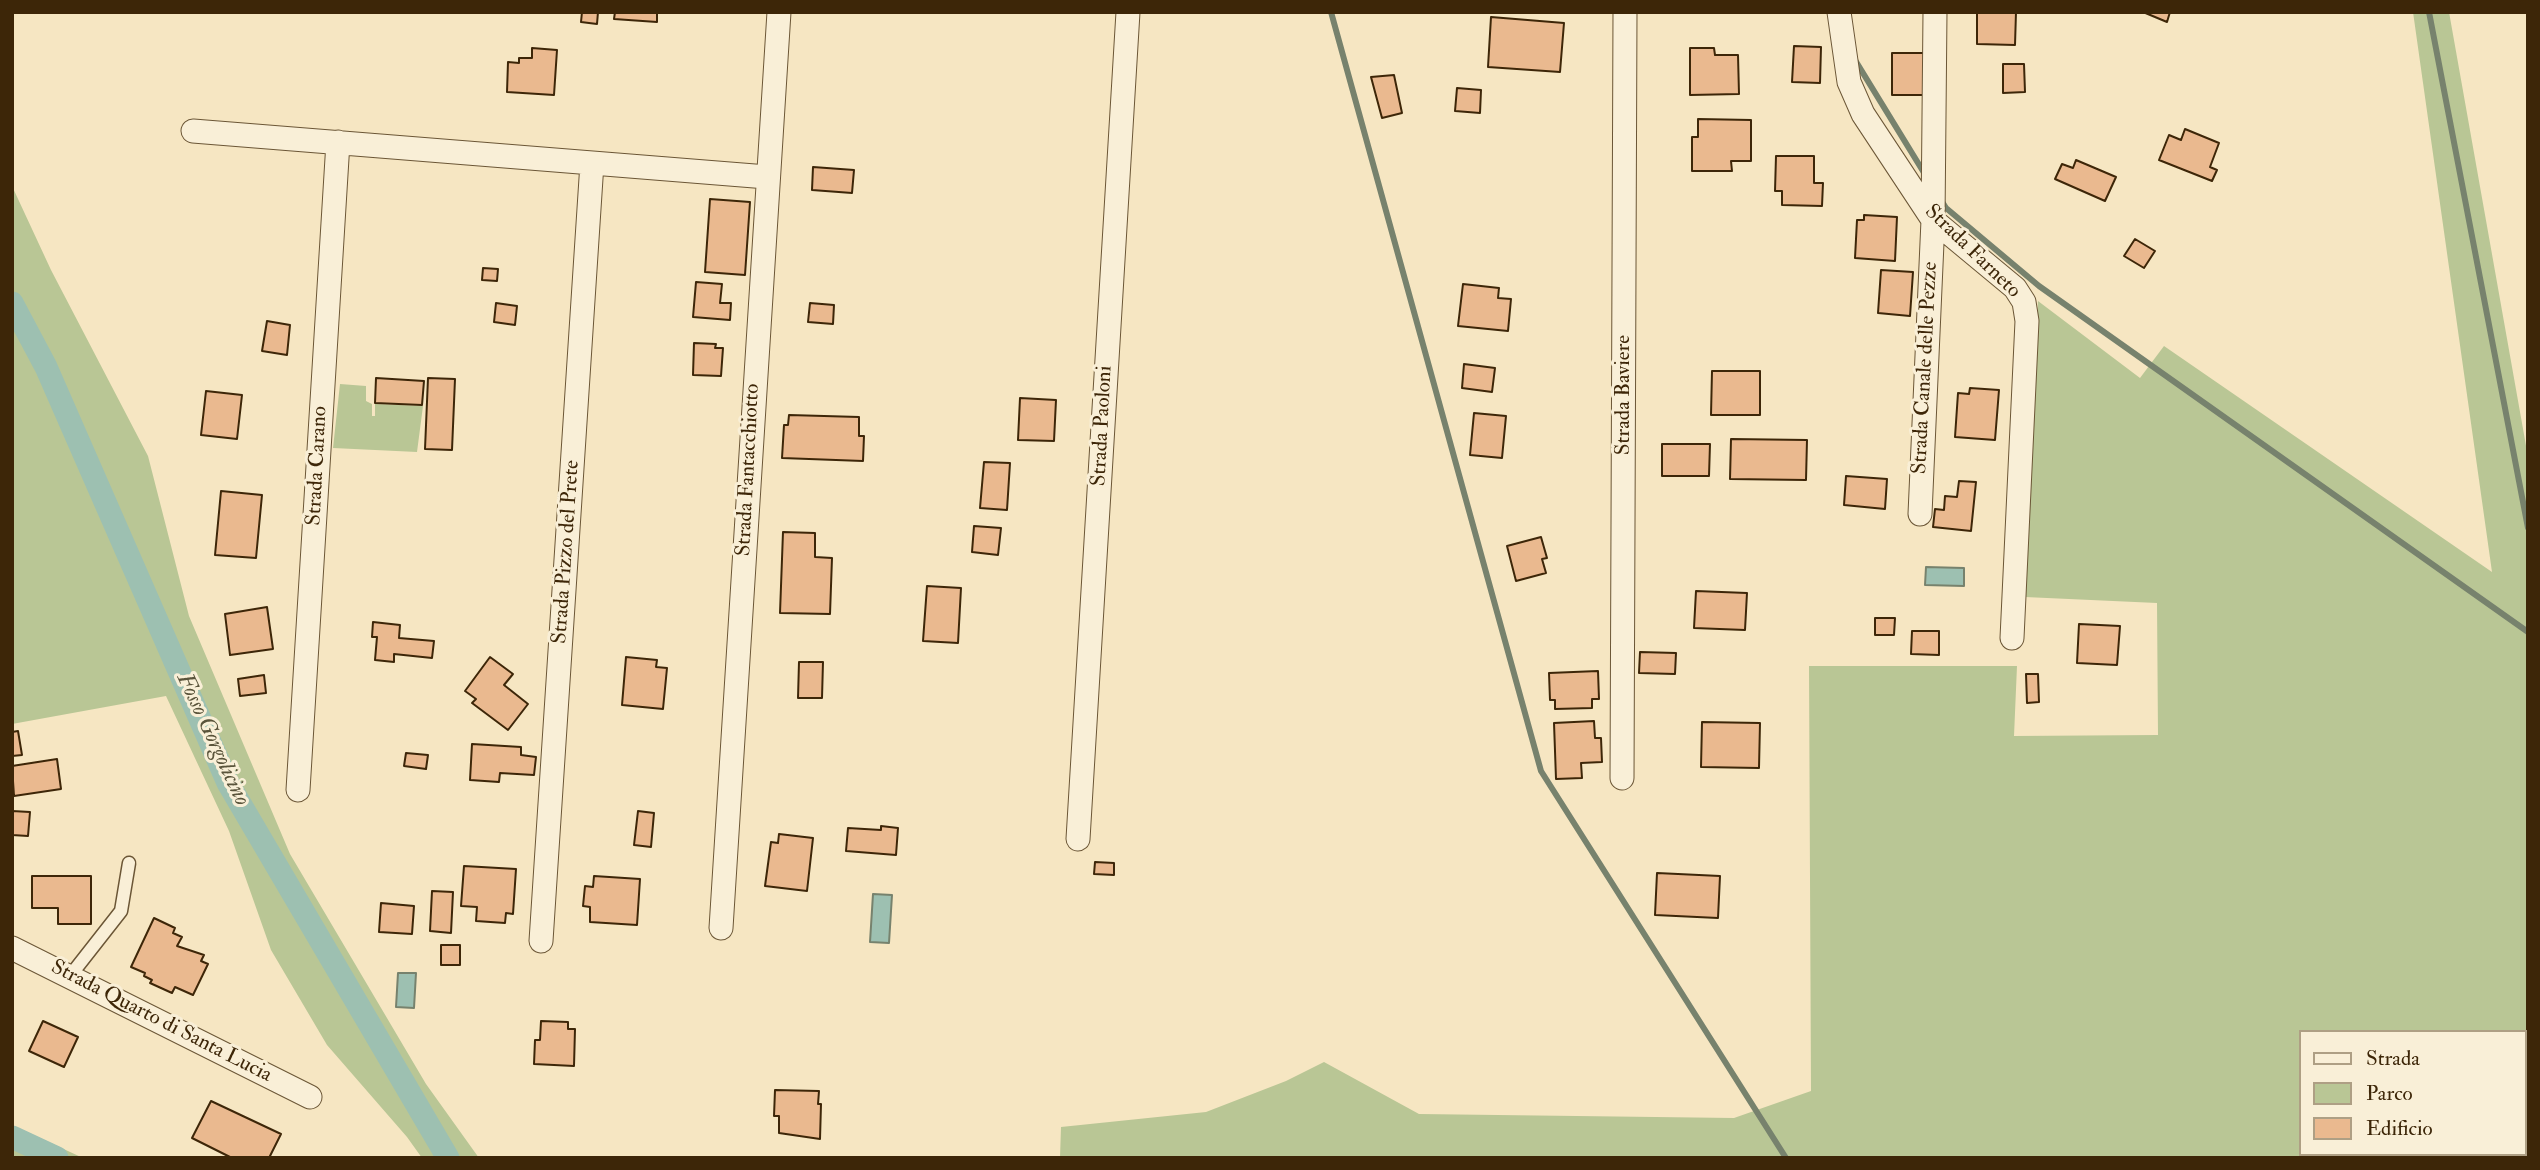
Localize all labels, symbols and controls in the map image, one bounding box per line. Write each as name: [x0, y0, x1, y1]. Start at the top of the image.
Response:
street label: Strada Farneto: [1919, 200, 2025, 304]
street label: Strada Canale delle Pezze: [1908, 261, 1944, 475]
street label: Strada Baviere: [1611, 335, 1637, 455]
street label: Strada Paoloni: [1087, 365, 1119, 487]
street label: Strada Fantacchiotto: [732, 383, 766, 557]
street label: Strada Carano: [302, 406, 334, 526]
street label: Strada Pizzo del Prete: [548, 459, 586, 645]
water label: Fosso Gorgolicino: [169, 669, 255, 811]
street label: Strada Quarto di Santa Lucia: [46, 955, 276, 1089]
legend: [2298, 1030, 2526, 1156]
text: Strada: [2366, 1045, 2420, 1072]
text: Parco: [2366, 1080, 2413, 1107]
text: Edificio: [2366, 1115, 2433, 1142]

